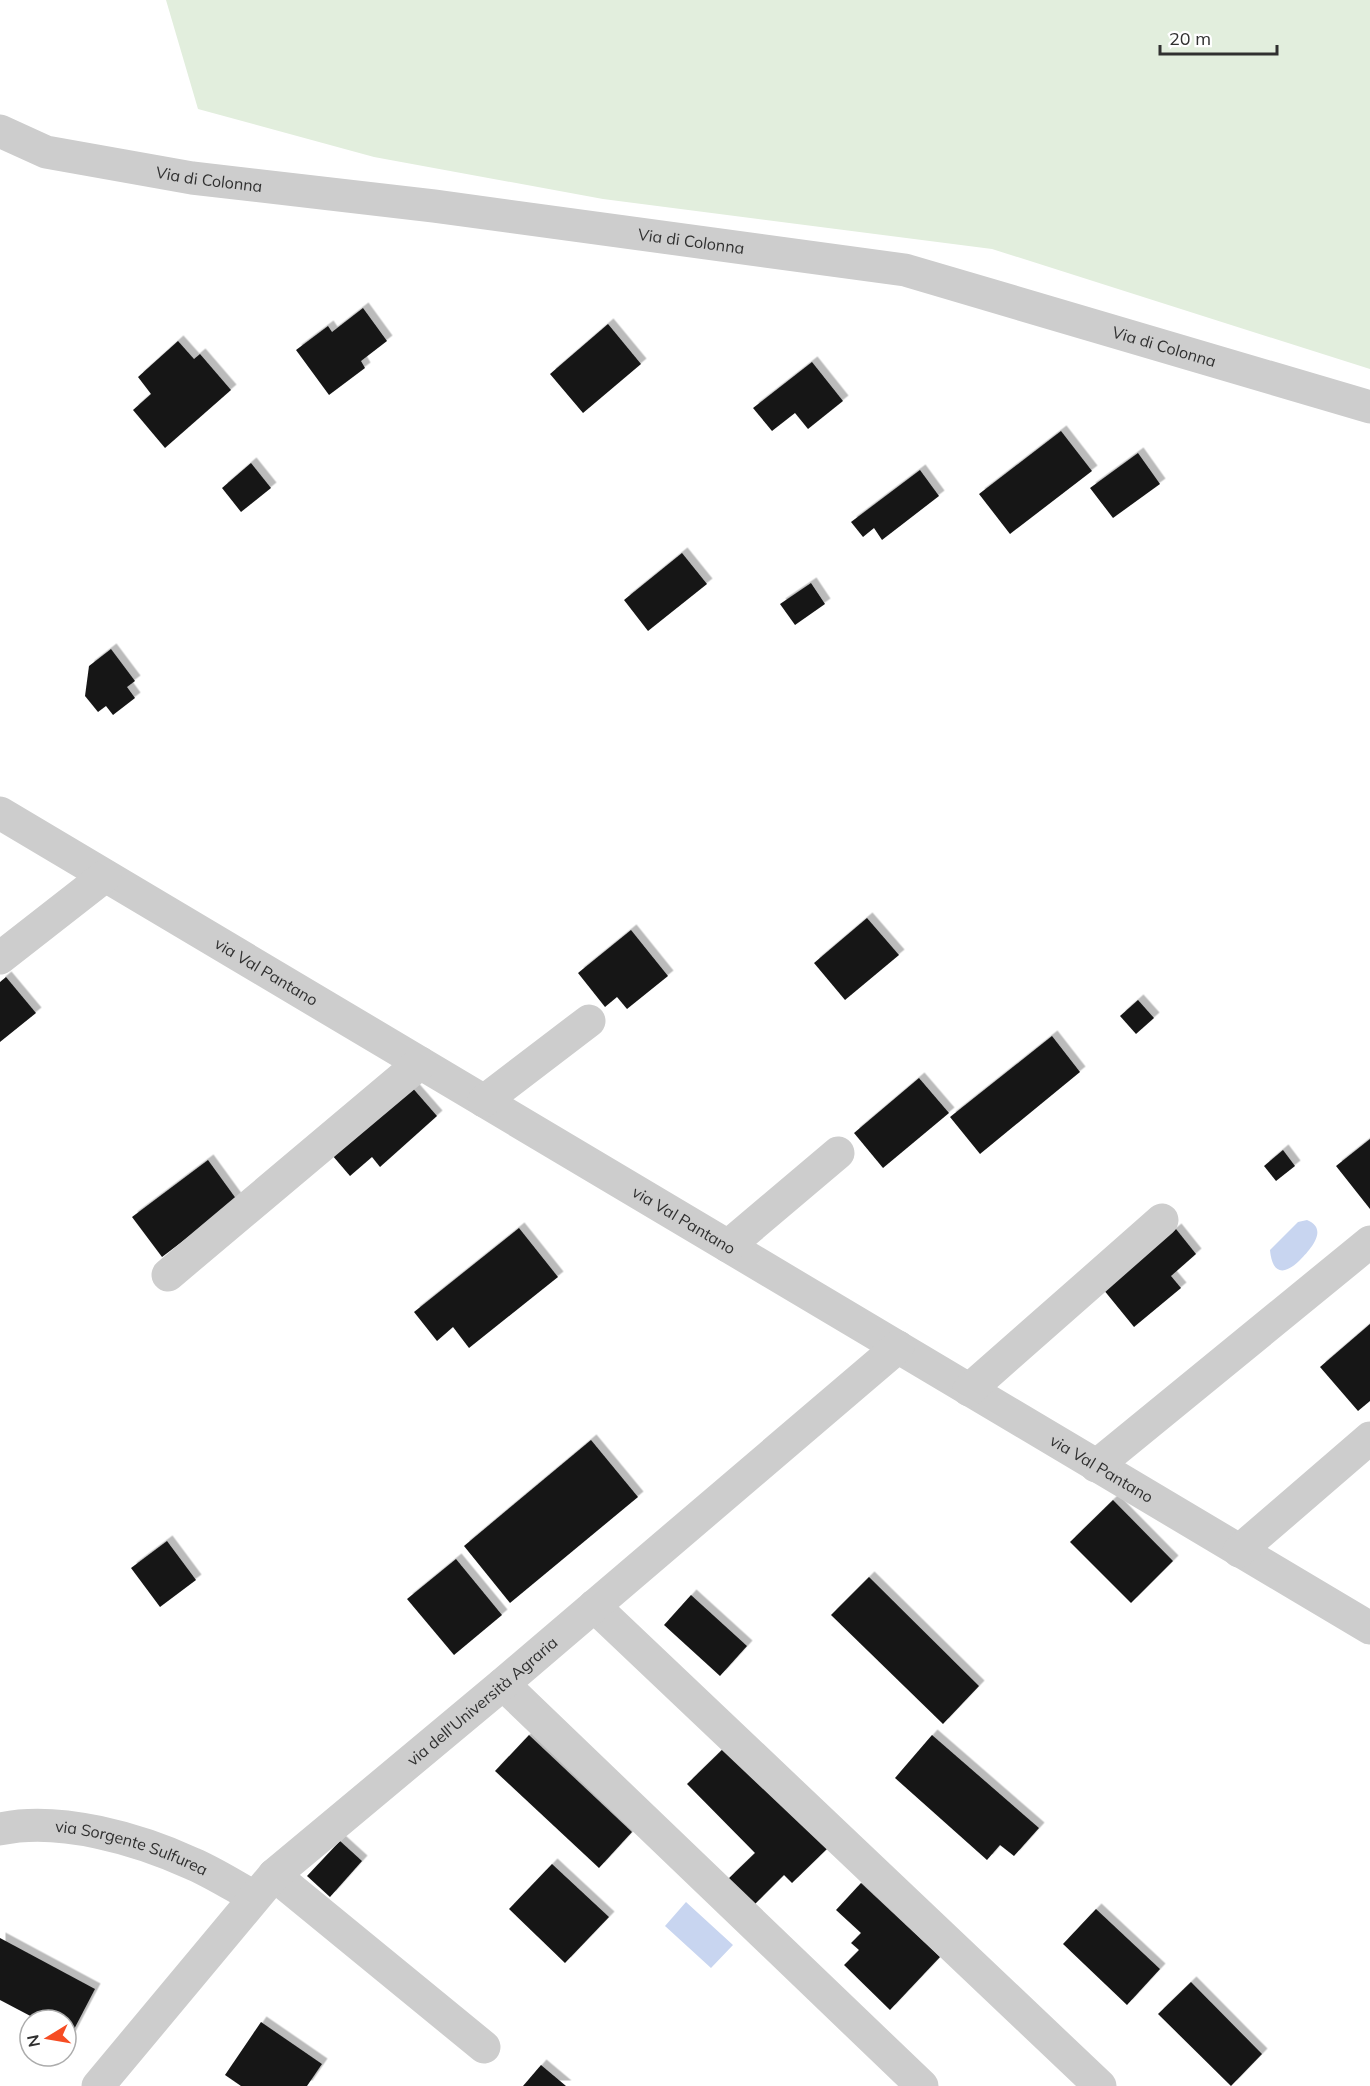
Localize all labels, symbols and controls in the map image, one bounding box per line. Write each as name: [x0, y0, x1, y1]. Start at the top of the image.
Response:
scale bar: [1160, 18, 1277, 56]
text: 20 m: [1169, 27, 1211, 50]
street label: Via di Colonna: [154, 162, 263, 196]
street label: Via di Colonna: [637, 224, 746, 258]
street label: Via di Colonna: [1110, 322, 1218, 371]
street label: via Val Pantano: [211, 933, 322, 1010]
street label: via Val Pantano: [629, 1182, 739, 1258]
street label: via Val Pantano: [1046, 1430, 1157, 1507]
street label: via dell'Università Agraria: [403, 1632, 561, 1770]
street label: via Sorgente Sulfurea: [54, 1816, 211, 1879]
north arrow: [18, 2008, 78, 2068]
text: N: [22, 2033, 44, 2049]

